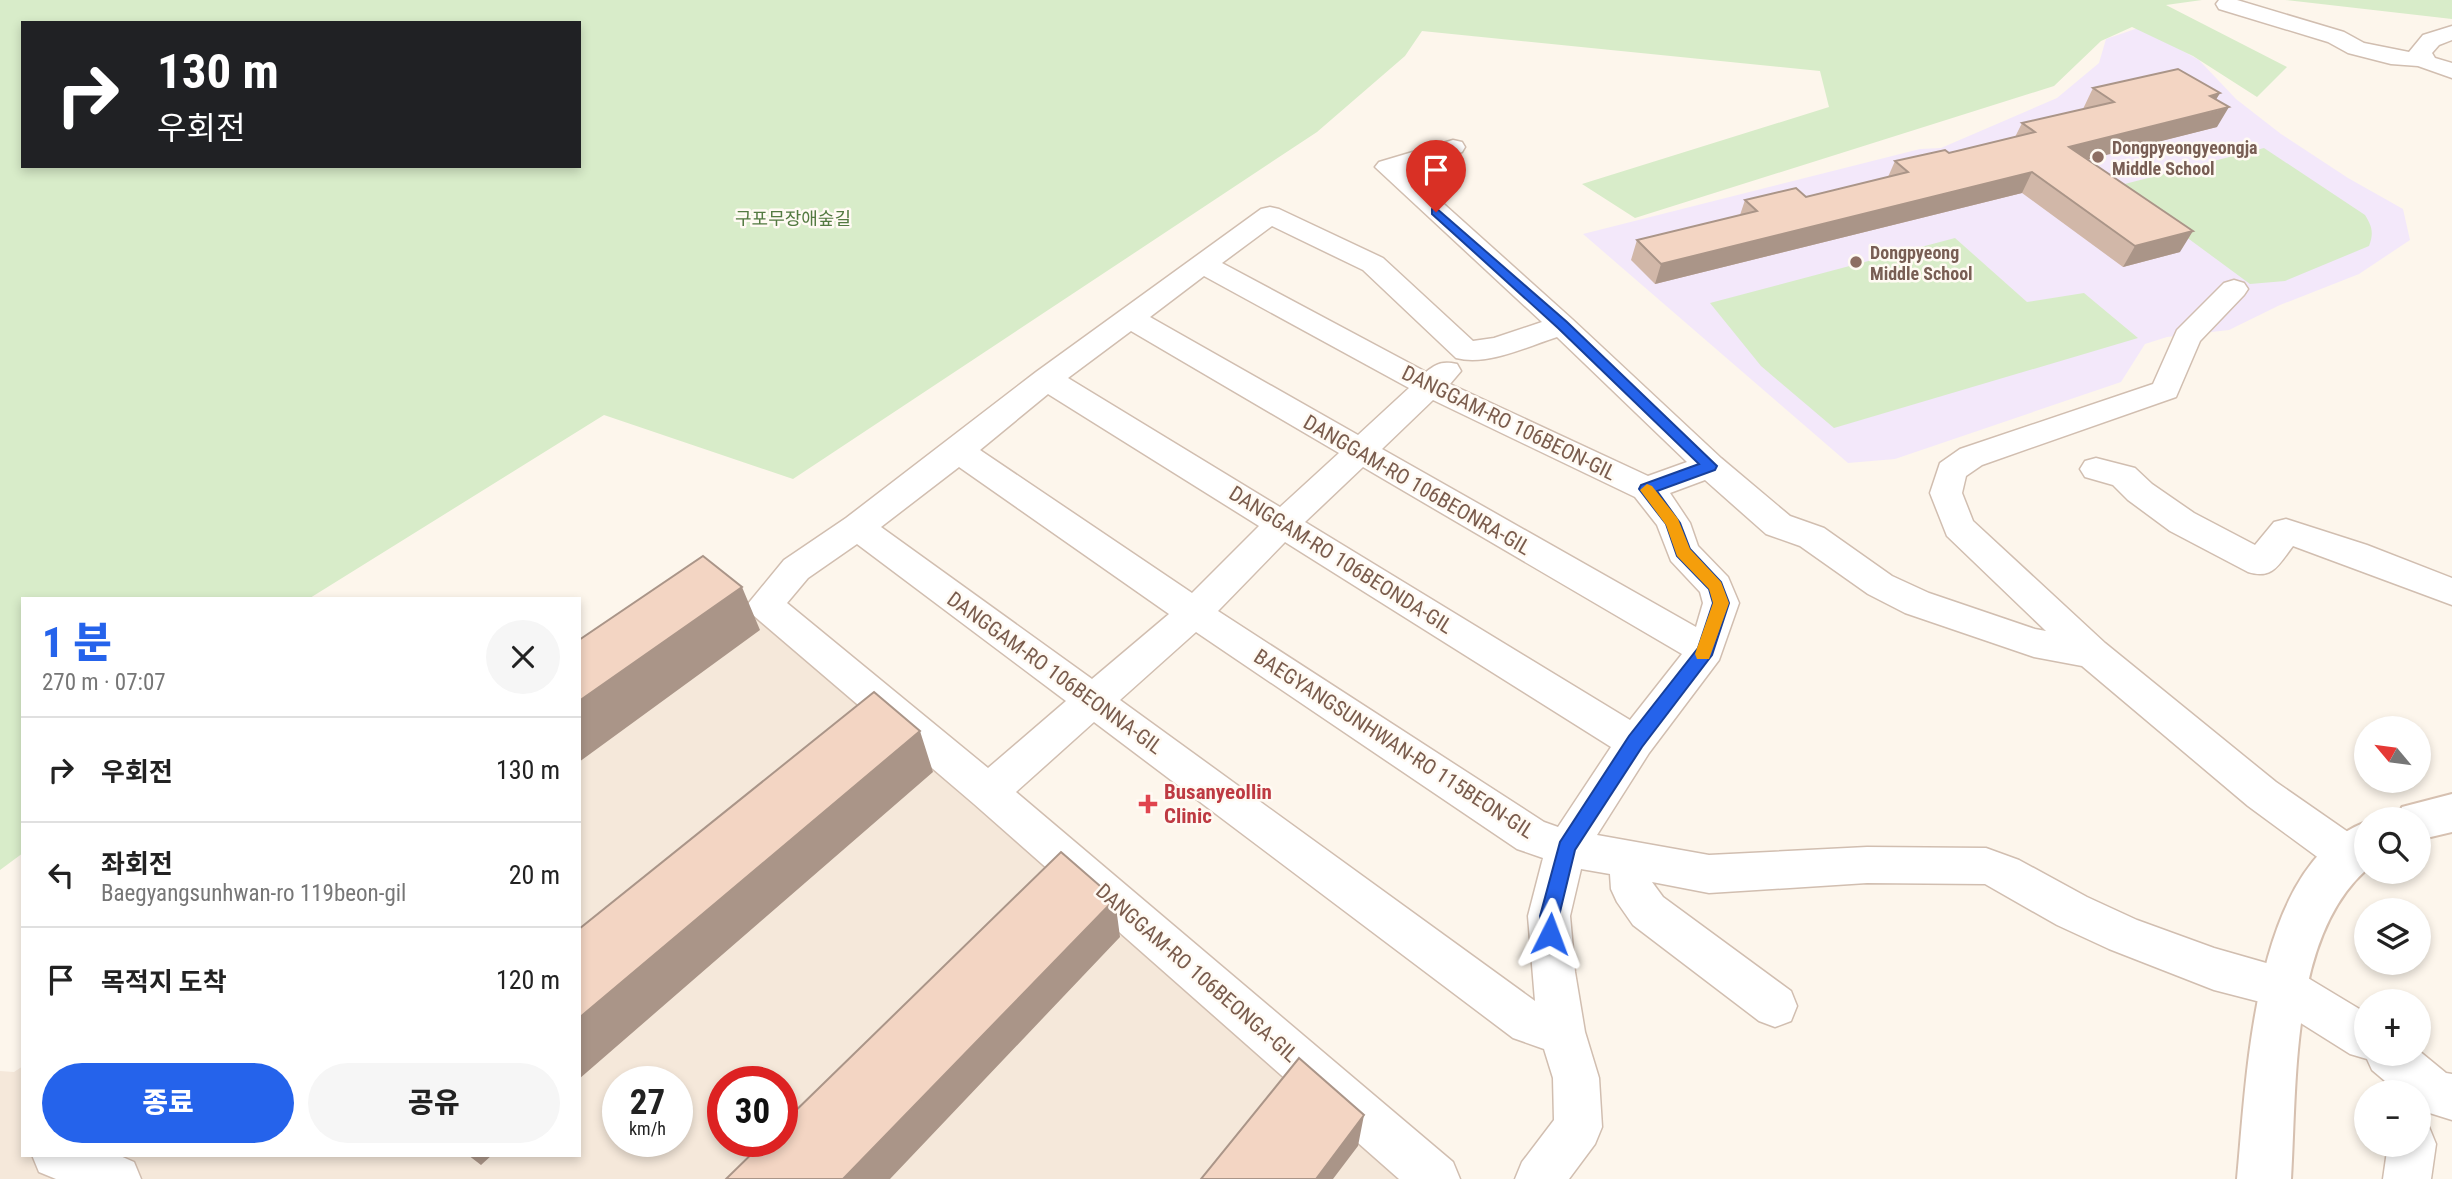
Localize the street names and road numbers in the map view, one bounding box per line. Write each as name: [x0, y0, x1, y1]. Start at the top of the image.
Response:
street label: DANGGAM-RO 106BEON-GIL: [1398, 361, 1620, 485]
street label: DANGGAM-RO 106BEONRA-GIL: [1299, 410, 1535, 560]
street label: DANGGAM-RO 106BEONDA-GIL: [1225, 481, 1457, 639]
street label: DANGGAM-RO 106BEONNA-GIL: [943, 587, 1167, 759]
street label: BAEGYANGSUNHWAN-RO 115BEON-GIL: [1250, 644, 1538, 844]
street label: DANGGAM-RO 106BEONGA-GIL: [1091, 879, 1303, 1067]

